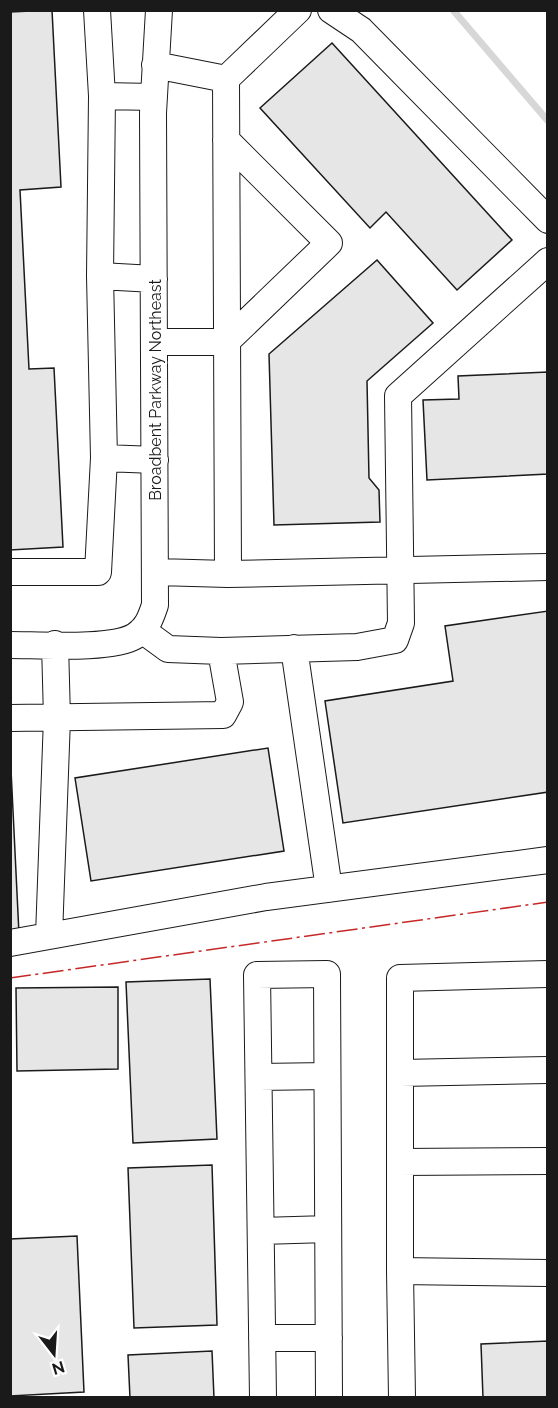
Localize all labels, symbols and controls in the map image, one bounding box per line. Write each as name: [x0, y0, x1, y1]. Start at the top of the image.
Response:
street label: Broadbent Parkway Northeast: [146, 279, 165, 501]
north arrow: [24, 1324, 84, 1384]
text: N: [50, 1357, 67, 1379]

